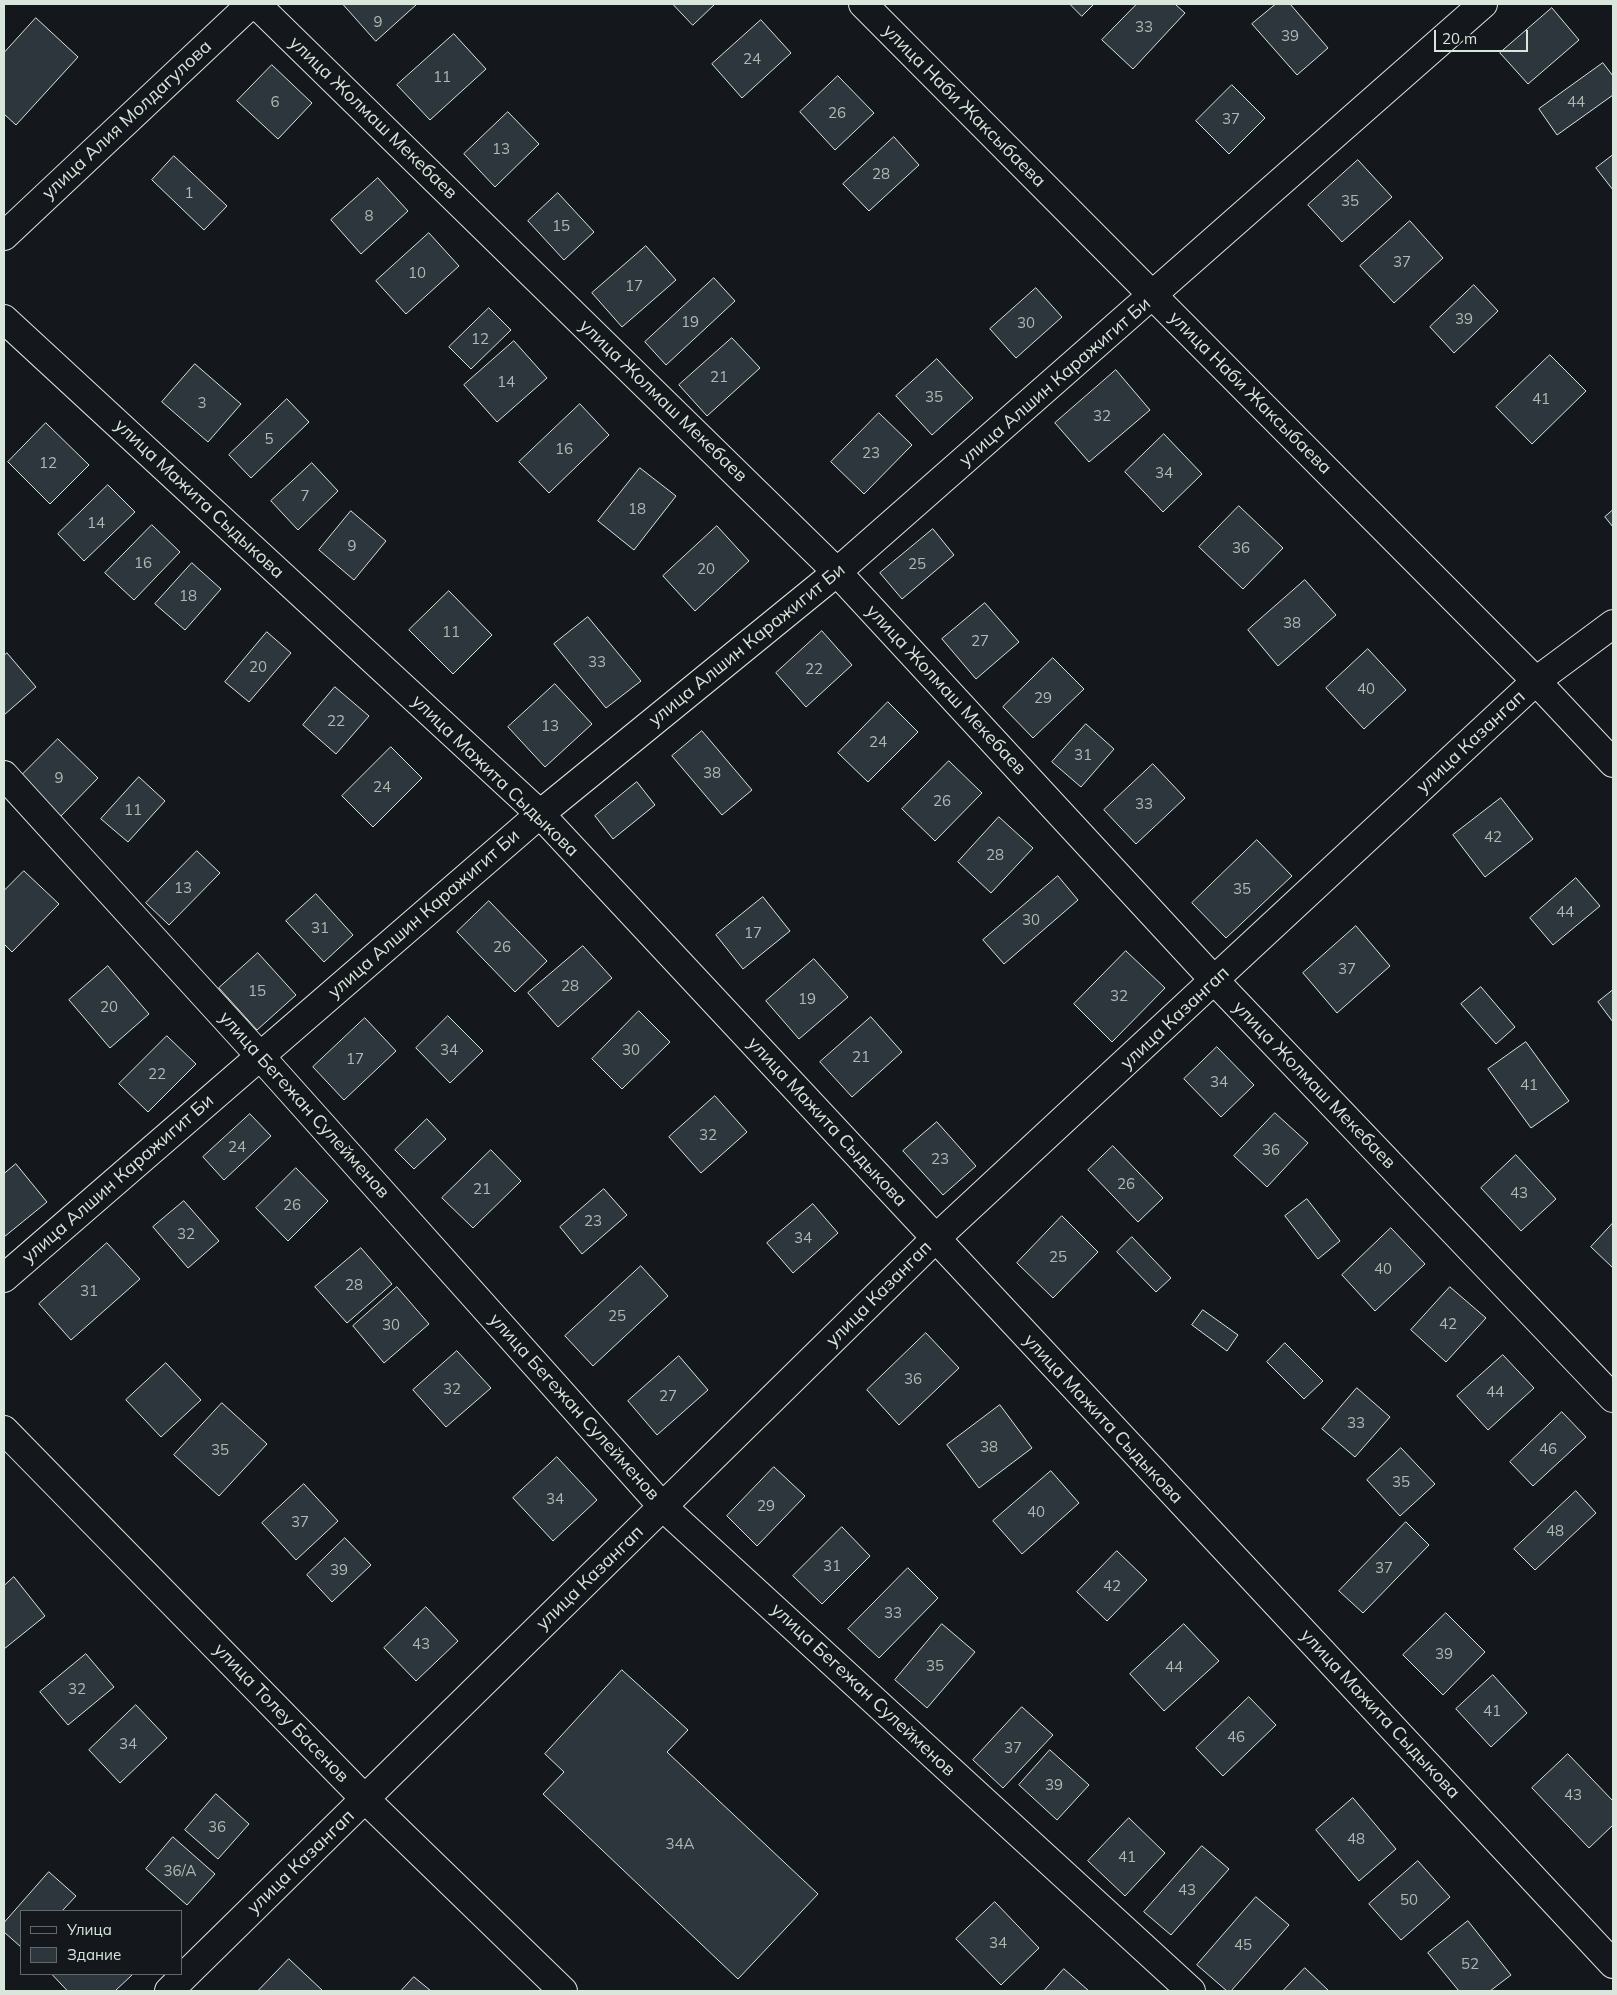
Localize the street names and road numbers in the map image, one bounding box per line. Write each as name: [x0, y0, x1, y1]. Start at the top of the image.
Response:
street label: улица Наби Жаксыбаева: [878, 20, 1050, 192]
street label: улица Жолмаш Мекебаев: [285, 32, 461, 204]
street label: улица Алия Молдагулова: [38, 36, 216, 204]
street label: улица Алшин Каражигит Би: [955, 293, 1155, 471]
street label: улица Наби Жаксыбаева: [1164, 307, 1336, 479]
street label: улица Жолмаш Мекебаев: [575, 315, 751, 487]
street label: улица Мажита Сыдыкова: [110, 415, 288, 583]
street label: улица Алшин Каражигит Би: [644, 559, 850, 731]
street label: улица Жолмаш Мекебаев: [861, 600, 1031, 780]
street label: улица Казангап: [1412, 686, 1530, 798]
street label: улица Мажита Сыдыкова: [407, 690, 583, 862]
street label: улица Алшин Каражигит Би: [324, 825, 524, 1003]
street label: улица Казангап: [1116, 962, 1234, 1074]
street label: улица Жолмаш Мекебаев: [1228, 997, 1400, 1173]
street label: улица Бегежан Сулейменов: [214, 1007, 394, 1203]
street label: улица Мажита Сыдыкова: [743, 1033, 911, 1211]
street label: улица Алшин Каражигит Би: [18, 1090, 218, 1268]
street label: улица Казангап: [822, 1237, 936, 1351]
street label: улица Бегежан Сулейменов: [484, 1309, 664, 1505]
street label: улица Мажита Сыдыкова: [1019, 1330, 1187, 1508]
street label: улица Казангап: [532, 1521, 648, 1635]
street label: улица Бегежан Сулейменов: [766, 1599, 960, 1781]
street label: улица Мажита Сыдыкова: [1296, 1625, 1464, 1803]
street label: улица Толеу Басенов: [209, 1639, 353, 1787]
street label: улица Казангап: [243, 1805, 359, 1919]

